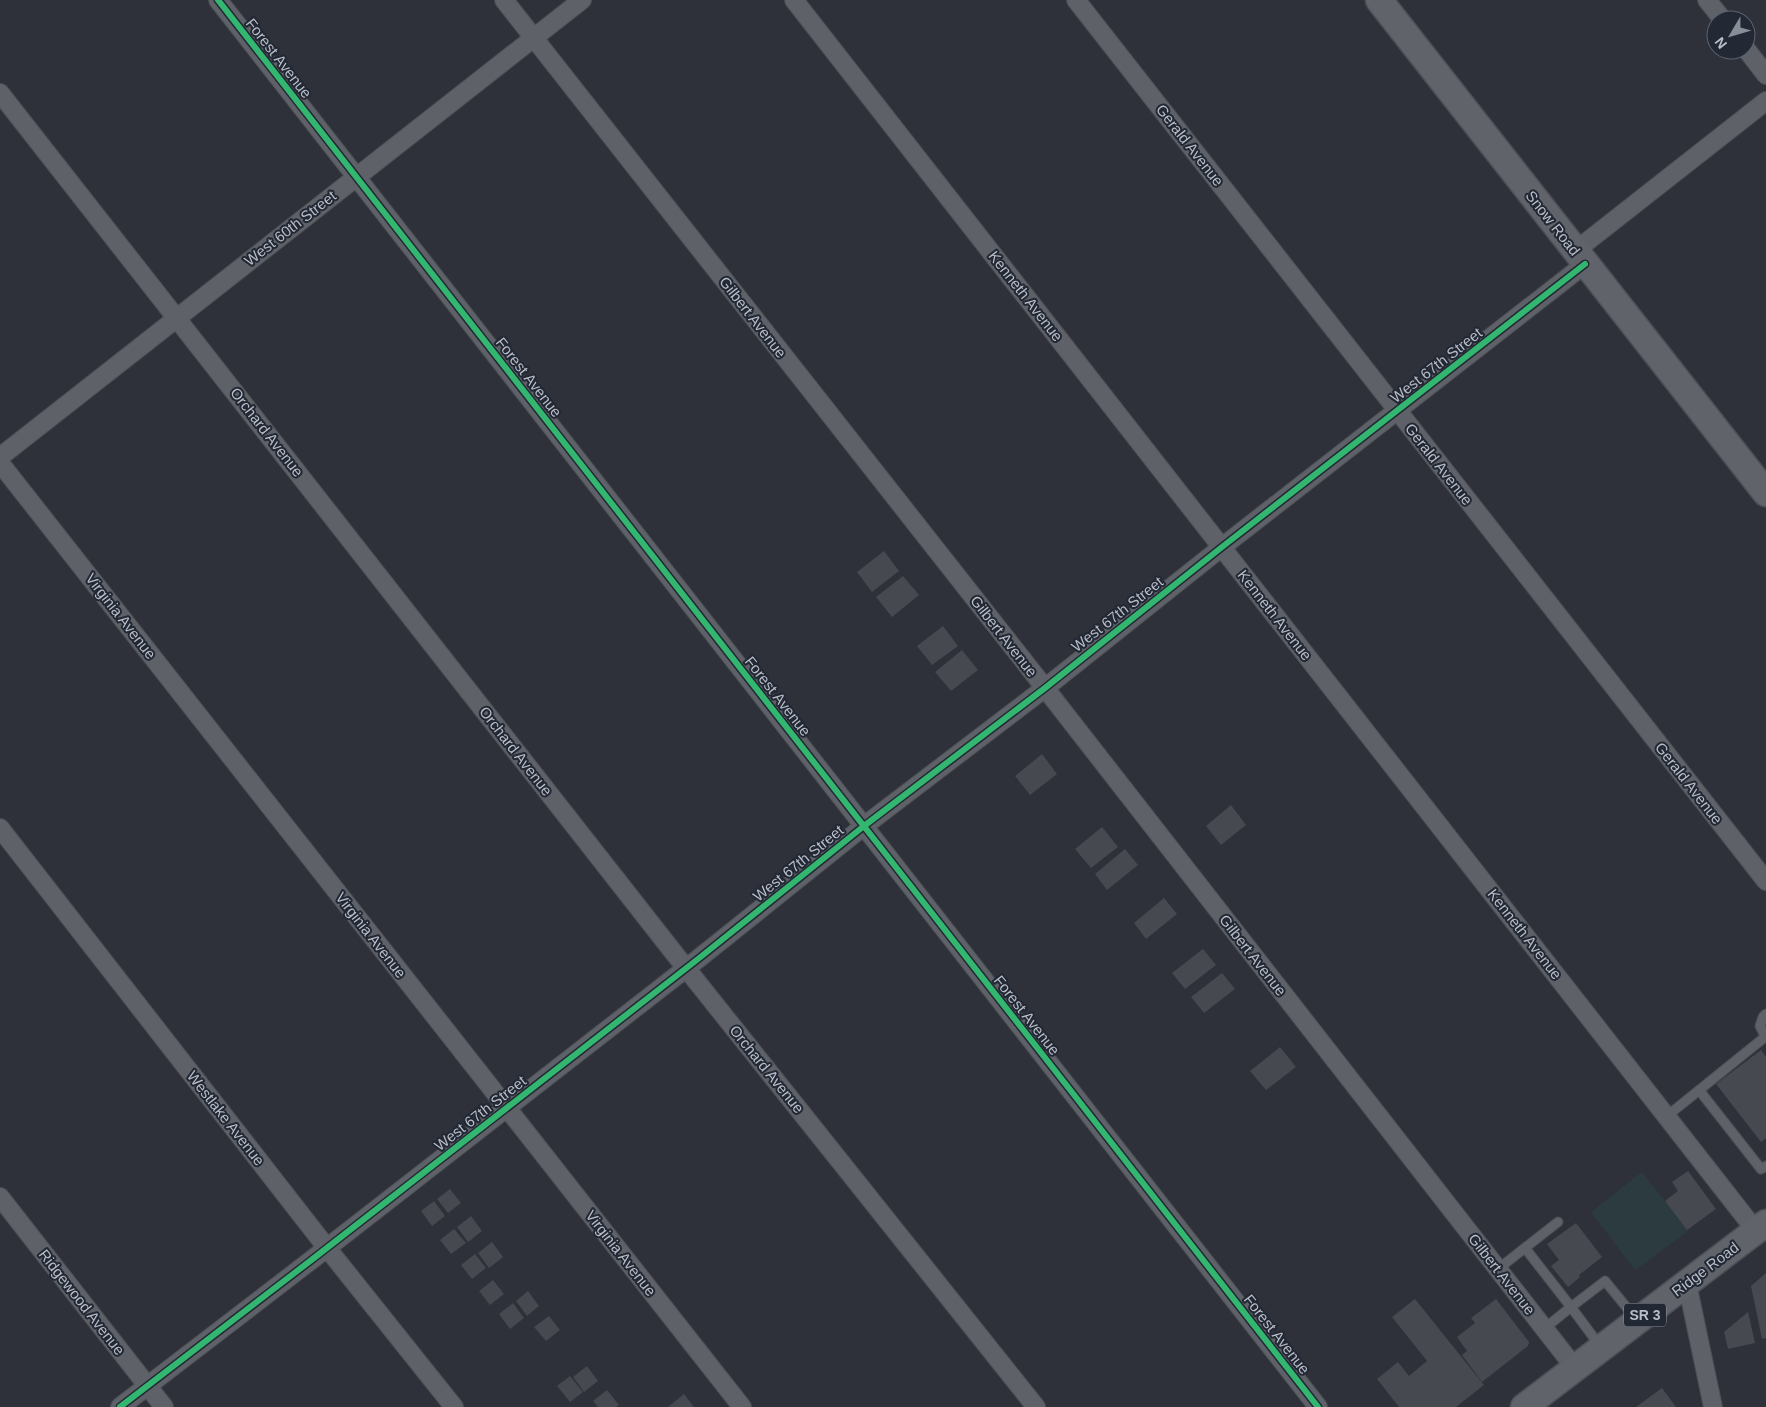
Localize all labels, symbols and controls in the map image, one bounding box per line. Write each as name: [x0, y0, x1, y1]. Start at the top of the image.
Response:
north arrow: [1706, 10, 1756, 60]
street label: Forest Avenue: [243, 15, 315, 101]
text: N: [1711, 34, 1730, 52]
street label: Gerald Avenue: [1153, 101, 1227, 189]
street label: West 60th Street: [241, 186, 340, 269]
street label: Snow Road: [1522, 187, 1584, 259]
street label: Kenneth Avenue: [985, 247, 1067, 345]
street label: Gilbert Avenue: [716, 273, 790, 361]
street label: West 67th Street: [1387, 323, 1486, 406]
street label: Forest Avenue: [493, 334, 565, 420]
street label: Orchard Avenue: [227, 384, 307, 480]
street label: Gerald Avenue: [1402, 420, 1476, 508]
street label: Kenneth Avenue: [1234, 566, 1316, 664]
street label: Virginia Avenue: [82, 570, 160, 662]
street label: West 67th Street: [1068, 572, 1167, 655]
street label: Gilbert Avenue: [967, 592, 1041, 680]
street label: Forest Avenue: [742, 653, 814, 739]
street label: Orchard Avenue: [476, 703, 556, 799]
street label: Gerald Avenue: [1652, 739, 1726, 827]
street label: West 67th Street: [749, 821, 847, 905]
street label: Kenneth Avenue: [1484, 885, 1566, 983]
street label: Virginia Avenue: [332, 889, 410, 981]
street label: Gilbert Avenue: [1216, 911, 1290, 999]
street label: Forest Avenue: [991, 972, 1063, 1058]
street label: Orchard Avenue: [726, 1022, 808, 1116]
street label: Westlake Avenue: [184, 1067, 268, 1169]
street label: West 67th Street: [431, 1071, 530, 1154]
street label: Virginia Avenue: [582, 1207, 660, 1299]
street label: Gilbert Avenue: [1465, 1230, 1539, 1318]
street label: Ridge Road: [1668, 1238, 1742, 1300]
street label: Ridgewood Avenue: [36, 1246, 128, 1358]
street label: Forest Avenue: [1241, 1291, 1313, 1377]
road number: SR 3: [1624, 1304, 1666, 1326]

